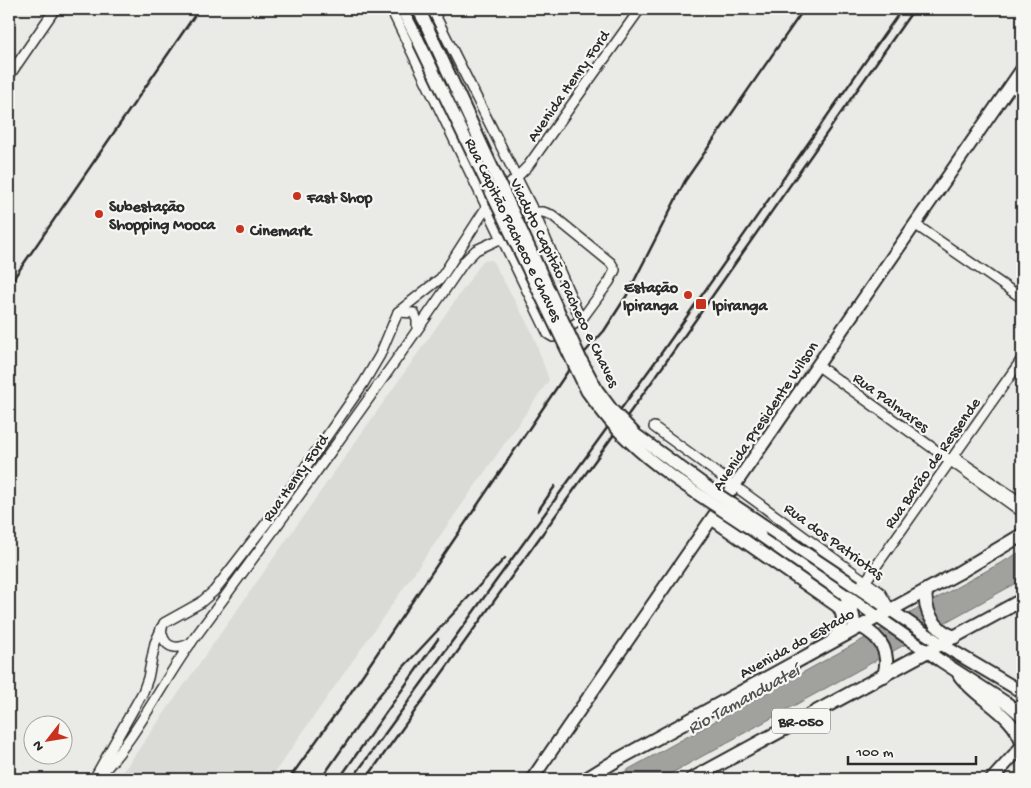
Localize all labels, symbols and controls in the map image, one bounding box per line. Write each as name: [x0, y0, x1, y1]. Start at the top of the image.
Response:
street label: Avenida Henry Ford: [524, 26, 616, 146]
street label: Rua Capitão Pacheco e Chaves: [459, 136, 565, 326]
street label: Viaduto Capitão Pacheco e Chaves: [503, 175, 622, 392]
marker: Fast Shop: [291, 190, 303, 202]
place label: Fast Shop: [306, 190, 373, 209]
place label: Subestação Shopping Mooca: [109, 199, 216, 236]
marker: Subestação Shopping Mooca: [93, 208, 105, 220]
marker: Cinemark: [234, 223, 246, 235]
place label: Cinemark: [249, 223, 313, 242]
place label: Estação Ipiranga: [623, 280, 679, 317]
marker: Estação Ipiranga: [682, 289, 694, 301]
marker: Ipiranga: [694, 297, 708, 311]
place label: Ipiranga: [712, 298, 768, 317]
street label: Avenida Presidente Wilson: [710, 338, 824, 495]
street label: Rua Palmares: [848, 370, 933, 439]
street label: Rua Barão de Ressende: [881, 394, 987, 533]
street label: Rua Henry Ford: [260, 430, 335, 526]
street label: Rua dos Patriotas: [779, 500, 888, 586]
street label: Avenida do Estado: [737, 606, 858, 684]
water label: Rio Tamanduateí: [685, 659, 807, 740]
road number: BR-050: [772, 708, 830, 734]
north arrow: [22, 716, 72, 766]
scale bar: [848, 733, 976, 765]
text: N: [29, 737, 49, 754]
text: 100 m: [855, 744, 894, 762]

